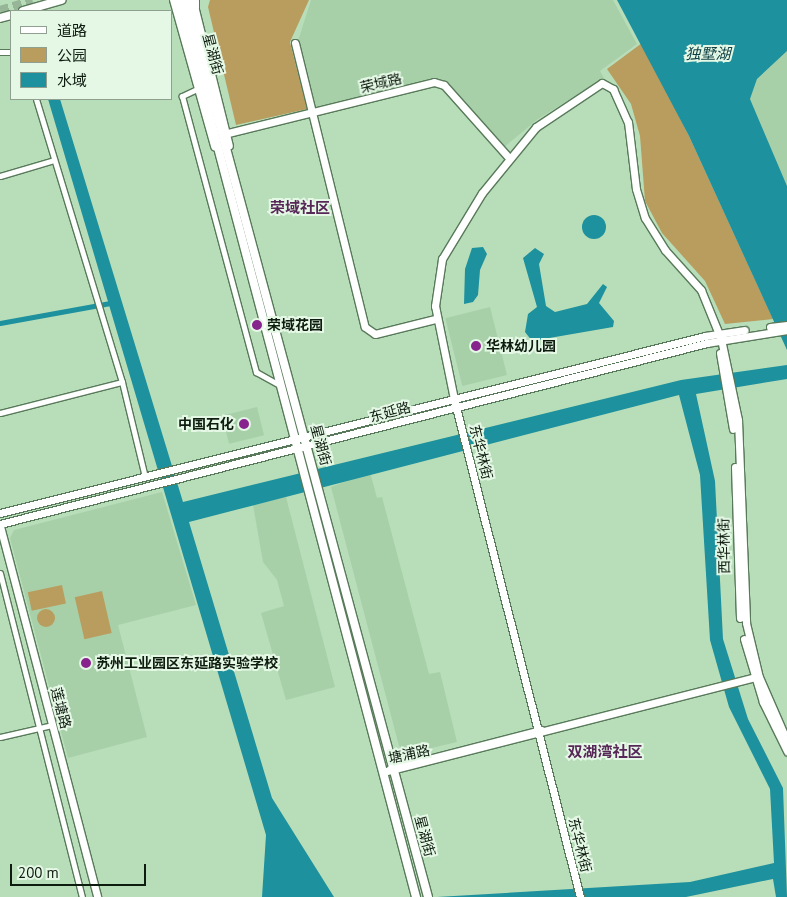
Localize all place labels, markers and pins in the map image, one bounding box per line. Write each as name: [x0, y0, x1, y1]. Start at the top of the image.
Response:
place label: 荣域花园: [267, 317, 323, 333]
marker: 荣域花园: [251, 319, 263, 331]
place label: 华林幼儿园: [486, 338, 556, 354]
marker: 华林幼儿园: [470, 340, 482, 352]
place label: 中国石化: [178, 416, 234, 432]
marker: 中国石化: [238, 418, 250, 430]
place label: 苏州工业园区东延路实验学校: [96, 655, 278, 671]
marker: 苏州工业园区东延路实验学校: [80, 657, 92, 669]

